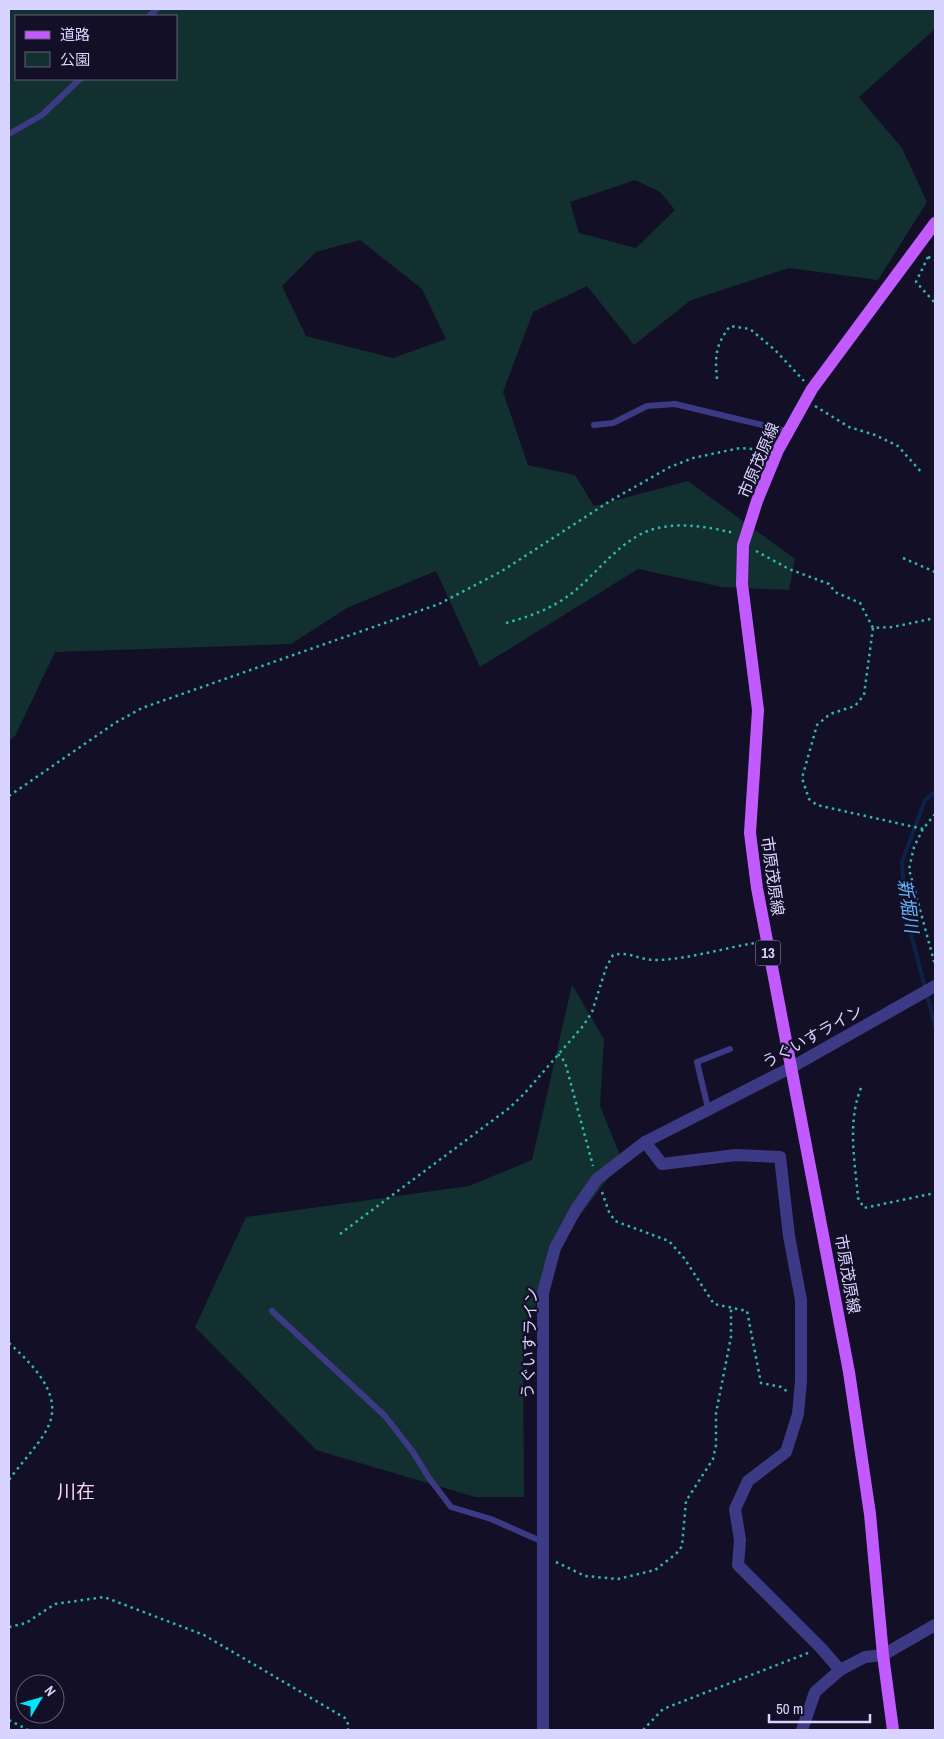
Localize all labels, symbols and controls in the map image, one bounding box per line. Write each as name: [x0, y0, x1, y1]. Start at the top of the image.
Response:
legend: [15, 15, 178, 80]
text: 道路: [60, 24, 90, 45]
text: 公園: [60, 49, 90, 70]
street label: 市原茂原線: [732, 419, 784, 501]
street label: 市原茂原線: [757, 835, 789, 917]
water label: 新堀川: [892, 877, 925, 936]
road number: 13: [756, 940, 780, 966]
street label: うぐいすライン: [758, 999, 866, 1073]
street label: 市原茂原線: [830, 1233, 866, 1315]
street label: うぐいすライン: [516, 1287, 542, 1399]
district label: 川在: [57, 1478, 95, 1504]
north arrow: [15, 1674, 65, 1724]
text: N: [41, 1682, 60, 1700]
scale bar: [769, 1692, 870, 1724]
text: 50 m: [776, 1698, 803, 1719]

